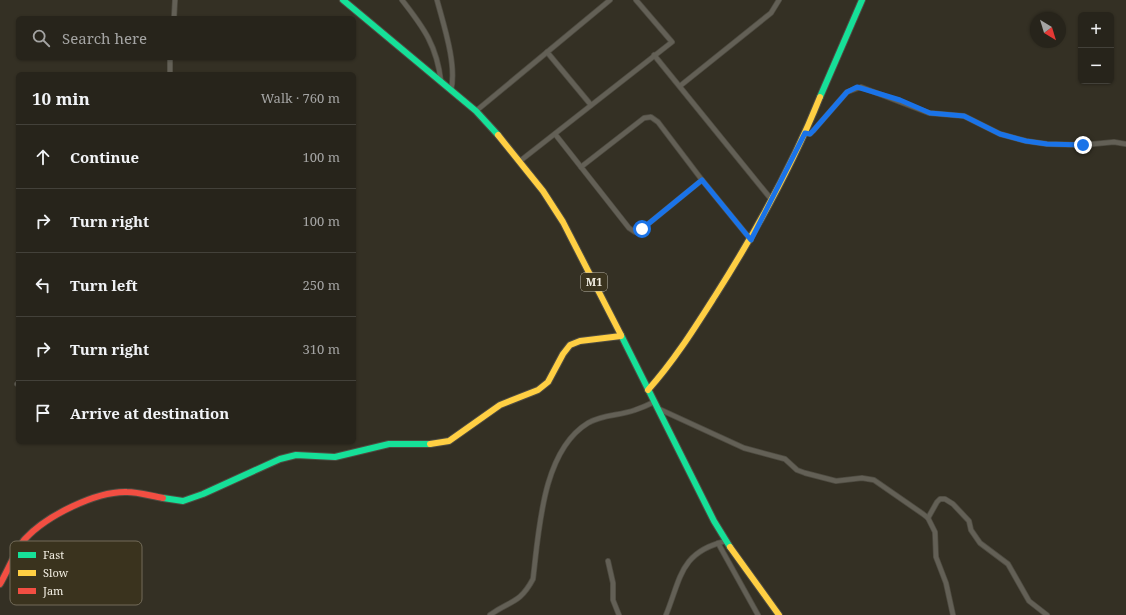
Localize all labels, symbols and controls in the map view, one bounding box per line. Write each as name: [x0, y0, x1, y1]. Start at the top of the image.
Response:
north arrow: [1030, 12, 1066, 48]
map controls: [1078, 12, 1114, 84]
button: +: [1078, 12, 1114, 48]
search box: [16, 16, 356, 60]
icon: search: [30, 27, 52, 49]
text: Search here: [62, 28, 147, 48]
button: −: [1078, 48, 1114, 84]
text: 10 min: [32, 87, 90, 110]
text: Walk · 760 m: [261, 89, 340, 107]
route end: [1074, 136, 1092, 154]
icon: ahead: [32, 146, 54, 168]
text: Continue: [70, 147, 139, 167]
text: 100 m: [303, 148, 340, 166]
icon: right: [32, 210, 54, 232]
text: Turn right: [70, 211, 149, 231]
text: 100 m: [303, 212, 340, 230]
route start: [633, 220, 651, 238]
road number: M1: [581, 273, 607, 291]
icon: left: [32, 274, 54, 296]
text: Turn left: [70, 275, 138, 295]
text: 250 m: [303, 276, 340, 294]
icon: right: [32, 338, 54, 360]
text: Turn right: [70, 339, 149, 359]
text: 310 m: [303, 340, 340, 358]
icon: arrive: [32, 402, 54, 424]
text: Arrive at destination: [70, 403, 229, 423]
legend: [10, 541, 142, 605]
text: Fast: [43, 547, 64, 562]
text: Slow: [43, 565, 69, 580]
text: Jam: [42, 583, 64, 598]

